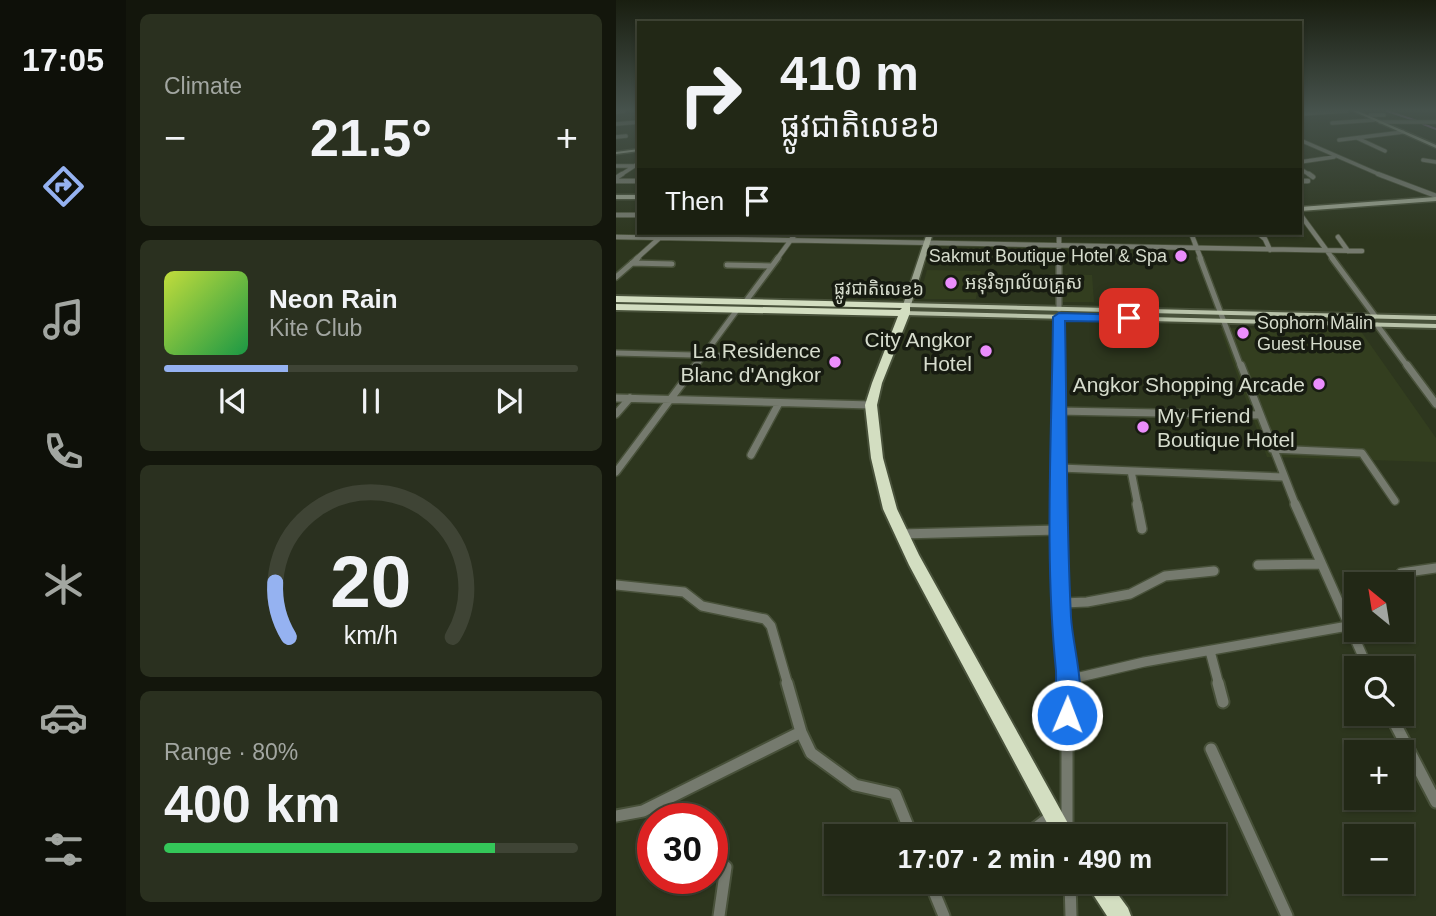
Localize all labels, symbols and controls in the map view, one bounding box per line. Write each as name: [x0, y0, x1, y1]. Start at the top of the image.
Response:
text: 17:05: [22, 42, 104, 78]
text: 410 m: [780, 46, 919, 100]
icon: right: [665, 49, 756, 140]
text: Climate: [164, 73, 242, 99]
text: ផ្លូវជាតិលេខ៦: [780, 108, 940, 144]
text: 21.5°: [310, 109, 432, 167]
text: −: [164, 117, 186, 159]
text: +: [556, 117, 578, 159]
icon: directions: [39, 162, 88, 211]
icon: arrive: [738, 182, 776, 220]
text: Then: [665, 186, 724, 216]
place label: Sakmut Boutique Hotel & Spa: [929, 246, 1168, 266]
marker: Sakmut Boutique Hotel & Spa: [1173, 248, 1189, 264]
place label: អនុវិទ្យាល័យគ្រួស: [965, 272, 1082, 295]
marker: អនុវិទ្យាល័យគ្រួស: [943, 275, 959, 291]
street label: ផ្លូវជាតិលេខ៦: [834, 278, 924, 306]
text: Neon Rain: [269, 284, 398, 314]
pin: [1099, 288, 1159, 348]
icon: music: [39, 295, 88, 344]
icon: arrive: [1110, 299, 1148, 337]
place label: Sophorn Malin Guest House: [1257, 313, 1373, 354]
text: Kite Club: [269, 315, 362, 341]
marker: Sophorn Malin Guest House: [1235, 325, 1251, 341]
place label: City Angkor Hotel: [865, 328, 972, 375]
place label: La Residence Blanc d'Angkor: [680, 339, 821, 386]
marker: City Angkor Hotel: [978, 343, 994, 359]
marker: La Residence Blanc d'Angkor: [827, 354, 843, 370]
place label: Angkor Shopping Arcade: [1073, 373, 1305, 396]
marker: Angkor Shopping Arcade: [1311, 376, 1327, 392]
icon: previous: [214, 382, 252, 420]
icon: pause: [352, 382, 390, 420]
icon: next: [490, 382, 528, 420]
place label: My Friend Boutique Hotel: [1157, 404, 1295, 451]
marker: My Friend Boutique Hotel: [1135, 419, 1151, 435]
icon: phone: [39, 427, 88, 476]
text: 20: [331, 541, 411, 622]
icon: climate: [39, 560, 88, 609]
north arrow: [1344, 572, 1414, 642]
map controls: [1344, 572, 1414, 894]
text: km/h: [344, 621, 398, 649]
button: search: [1344, 656, 1414, 726]
position arrow: [1030, 678, 1104, 752]
icon: car: [39, 693, 88, 742]
text: Range · 80%: [164, 739, 298, 765]
button: +: [1344, 740, 1414, 810]
text: 400 km: [164, 775, 340, 833]
speed limit sign: 30: [637, 803, 728, 894]
button: −: [1344, 824, 1414, 894]
icon: filters: [39, 825, 88, 874]
text: 17:07 · 2 min · 490 m: [898, 844, 1152, 874]

